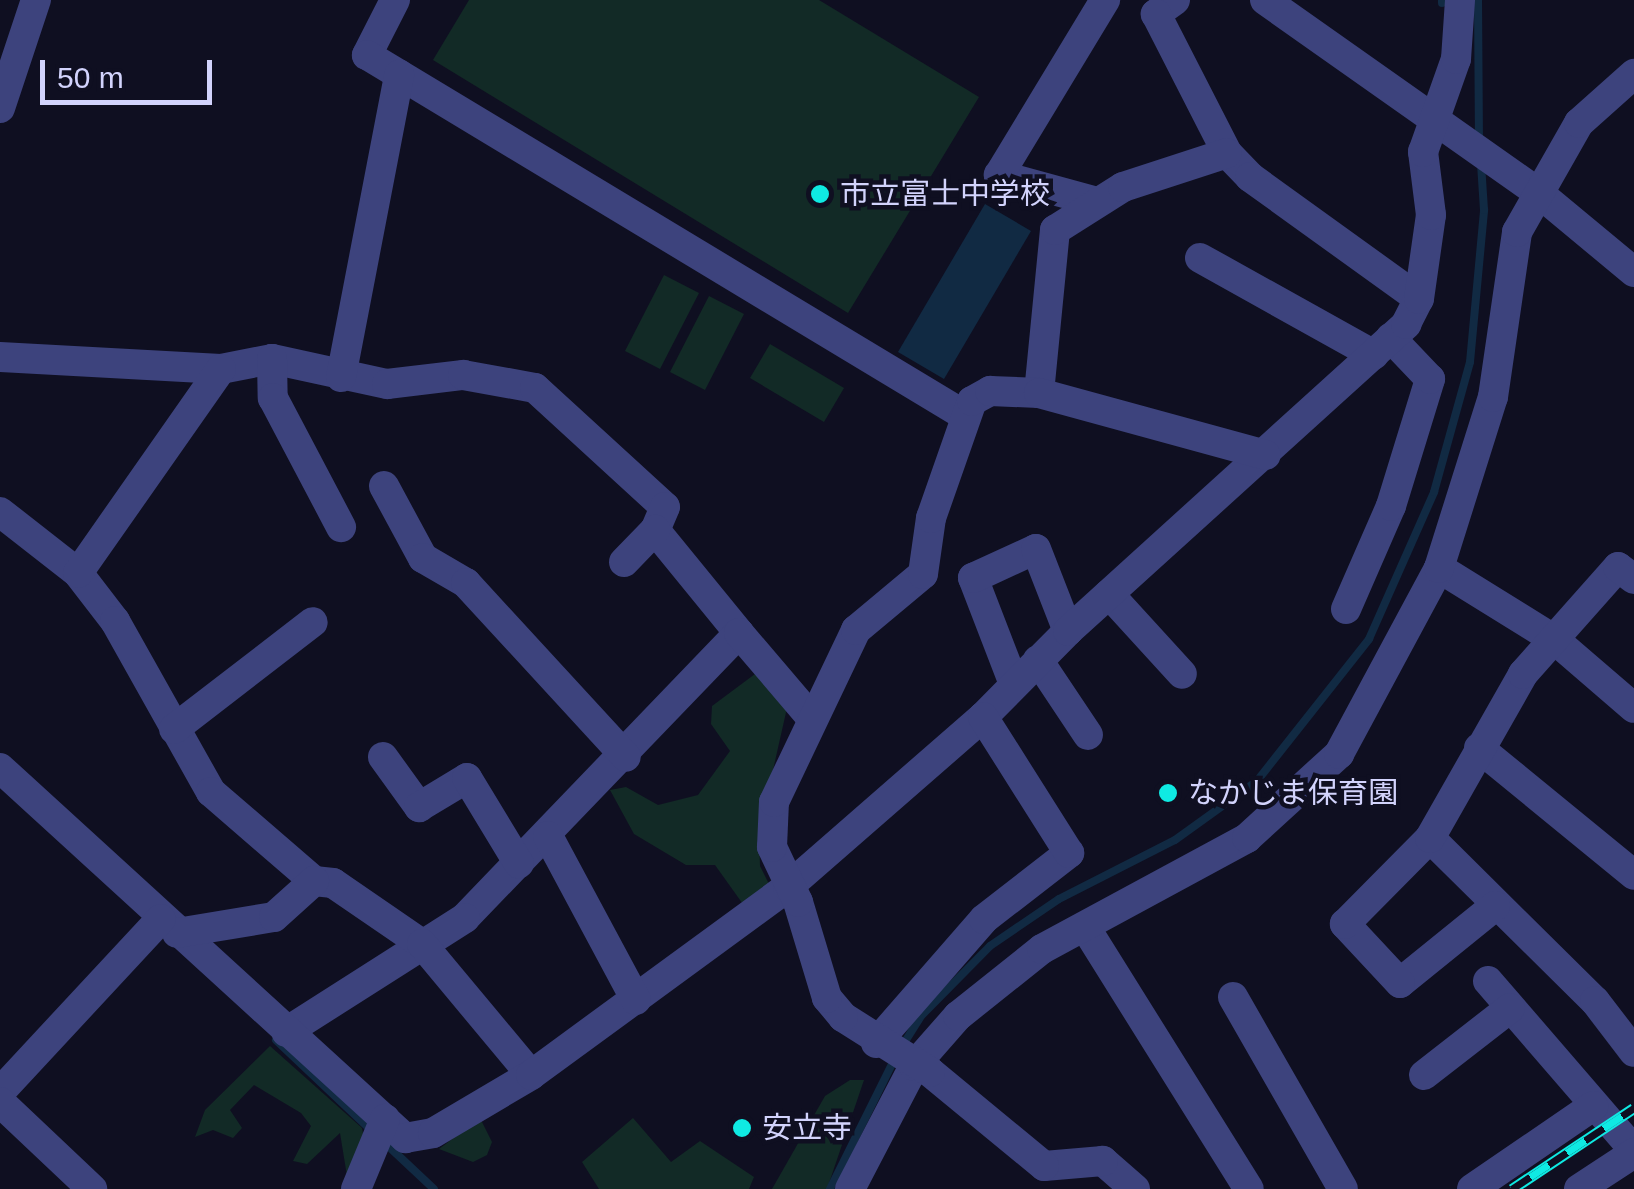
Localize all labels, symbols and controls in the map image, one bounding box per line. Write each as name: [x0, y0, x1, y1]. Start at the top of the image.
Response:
scale bar: [45, 40, 218, 102]
text: 50 m: [57, 61, 124, 94]
place label: 市立富士中学校: [840, 176, 1050, 212]
marker: 市立富士中学校: [809, 183, 831, 205]
place label: なかじま保育園: [1188, 775, 1398, 811]
marker: なかじま保育園: [1157, 782, 1179, 804]
place label: 安立寺: [762, 1110, 852, 1146]
marker: 安立寺: [731, 1117, 753, 1139]

